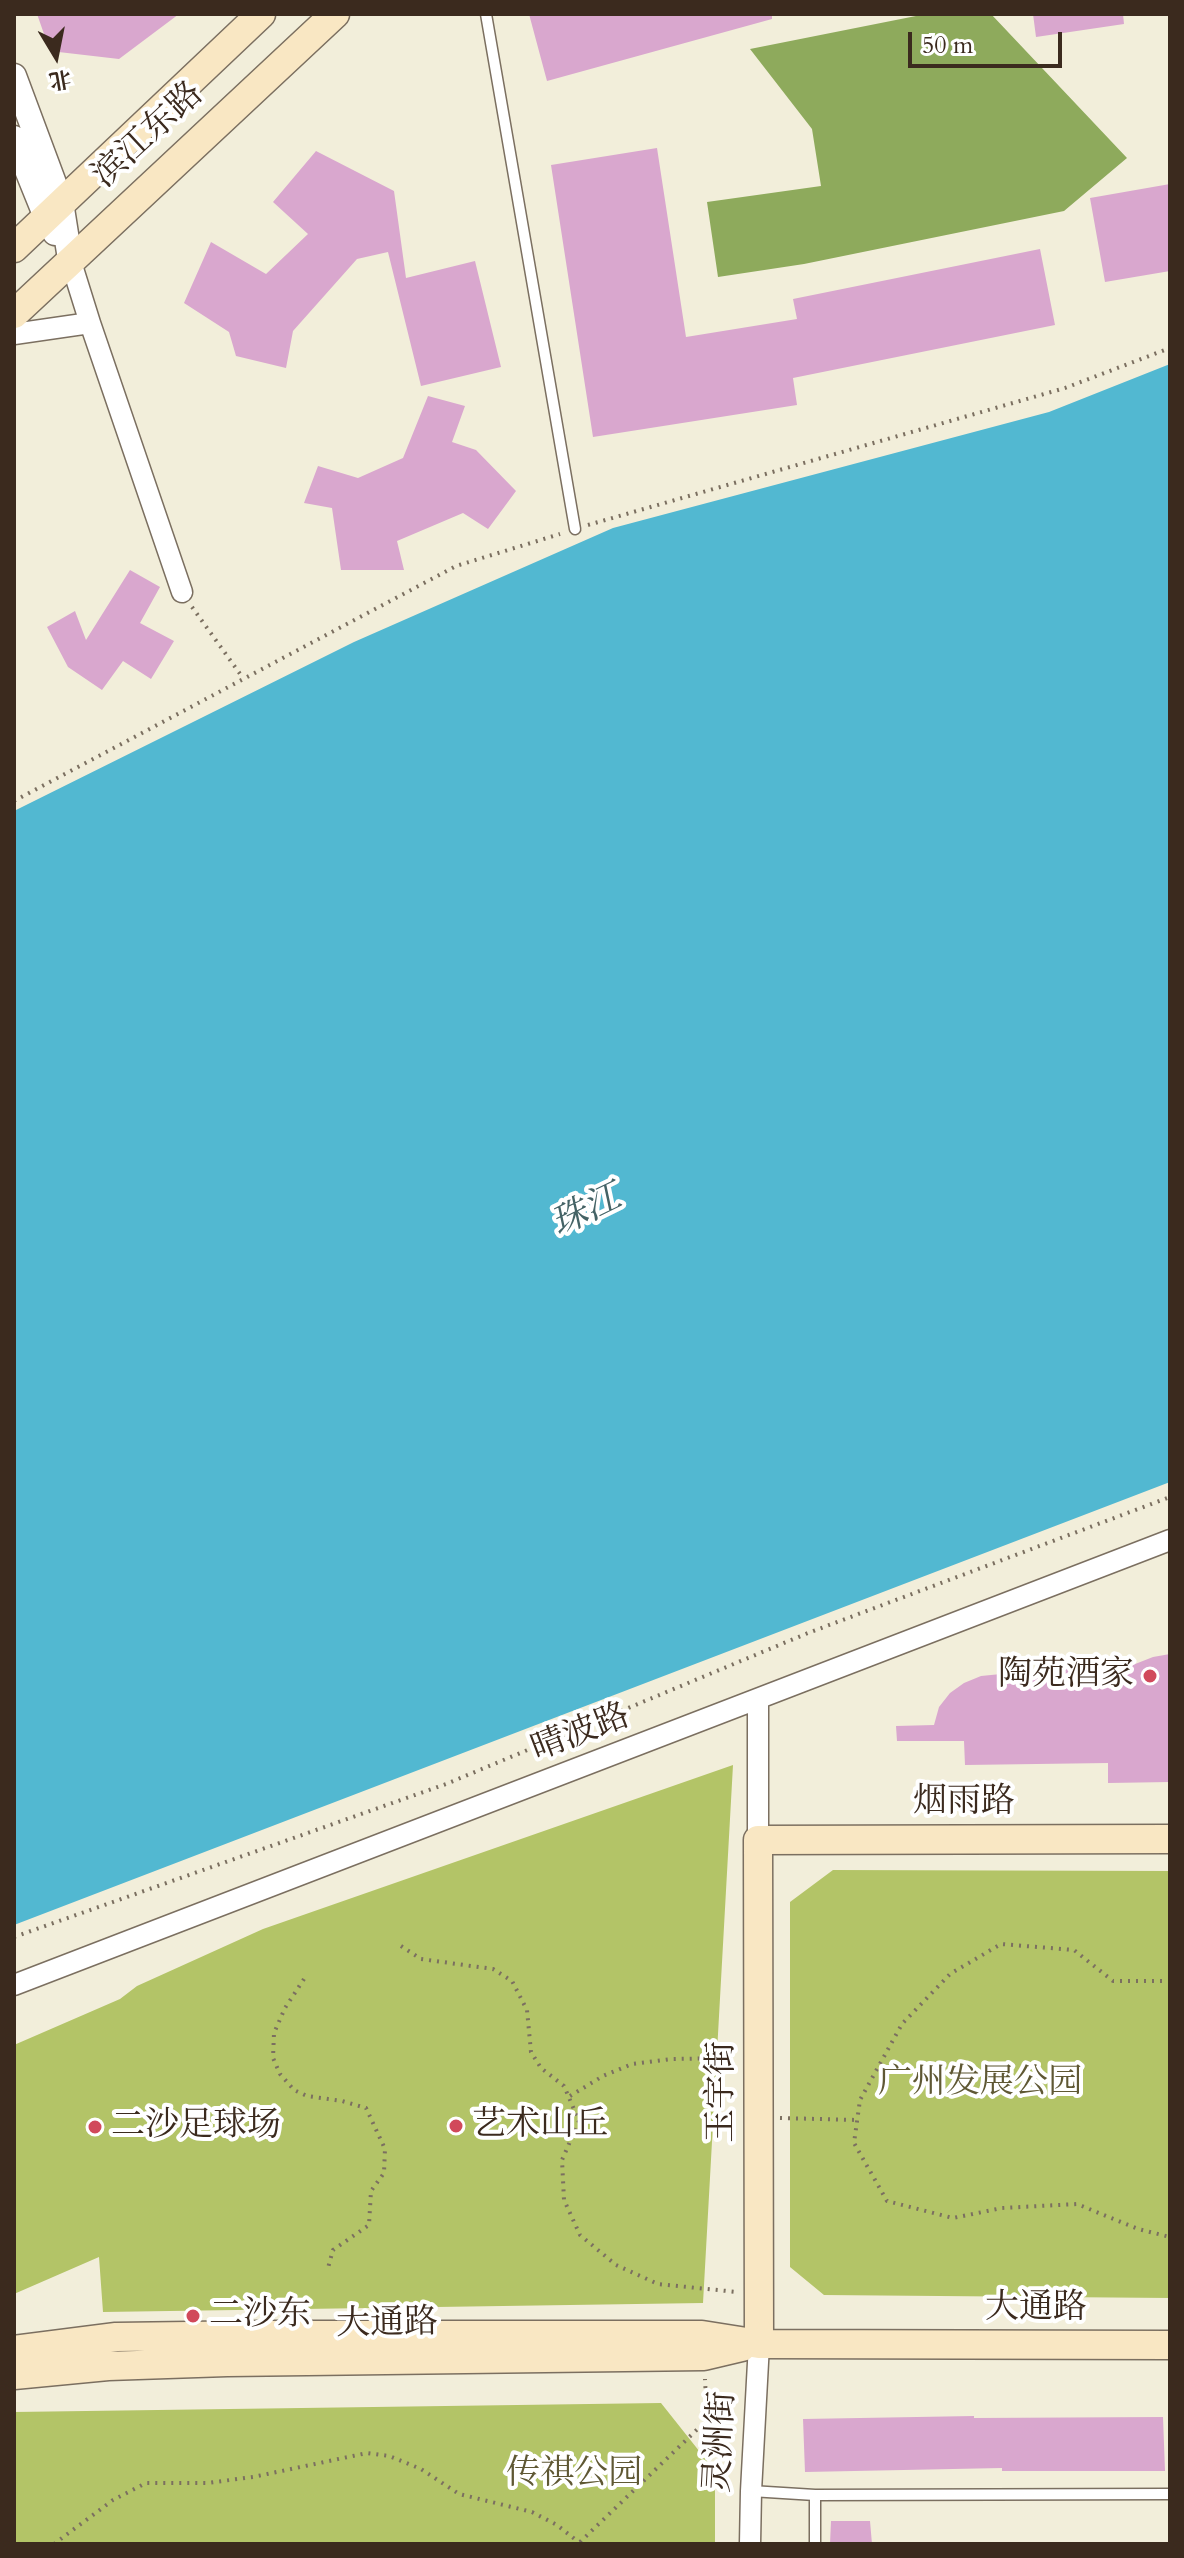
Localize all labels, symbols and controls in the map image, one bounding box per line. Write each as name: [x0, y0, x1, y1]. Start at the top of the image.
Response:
north arrow: [16, 16, 96, 96]
scale bar: [912, 16, 1066, 66]
text: 50 m: [922, 29, 973, 62]
text: 北: [47, 63, 74, 96]
street label: 滨江东路: [85, 75, 213, 197]
water label: 珠江: [545, 1178, 629, 1248]
place label: 陶苑酒家: [998, 1656, 1134, 1696]
marker: 陶苑酒家: [1141, 1667, 1159, 1685]
street label: 晴波路: [526, 1697, 636, 1771]
street label: 烟雨路: [913, 1783, 1015, 1823]
street label: 玉宇街: [703, 2041, 743, 2143]
park label: 广州发展公园: [878, 2064, 1082, 2104]
place label: 艺术山丘: [472, 2106, 608, 2146]
place label: 二沙足球场: [111, 2107, 281, 2147]
marker: 艺术山丘: [447, 2117, 465, 2135]
marker: 二沙足球场: [86, 2118, 104, 2136]
street label: 大通路: [985, 2289, 1087, 2329]
place label: 二沙东: [209, 2296, 311, 2336]
street label: 大通路: [336, 2304, 438, 2346]
marker: 二沙东: [184, 2307, 202, 2325]
street label: 灵洲街: [699, 2390, 745, 2494]
park label: 传祺公园: [506, 2455, 642, 2495]

